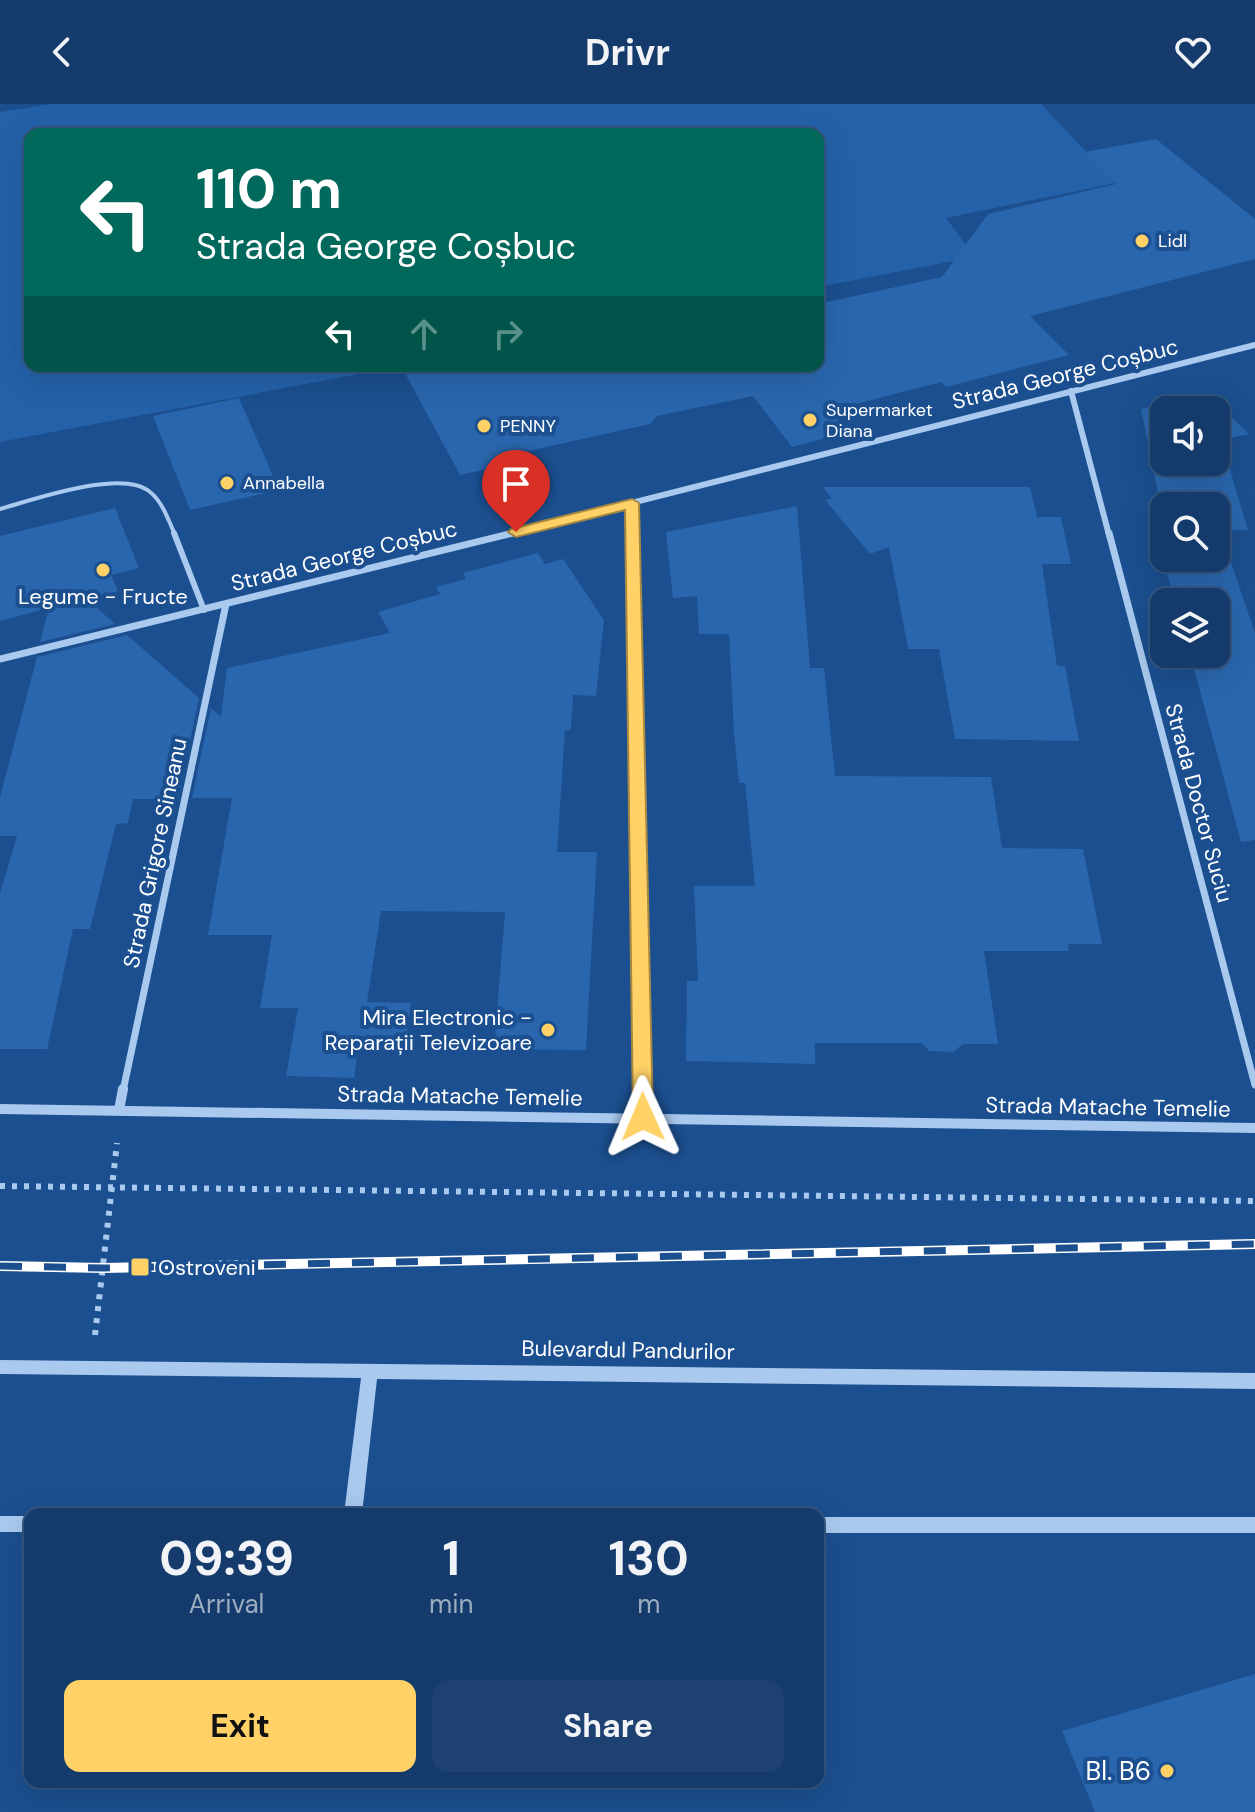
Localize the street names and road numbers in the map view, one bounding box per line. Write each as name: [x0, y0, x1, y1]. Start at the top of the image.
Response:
street label: Strada George Coșbuc: [949, 332, 1181, 416]
street label: Strada George Coșbuc: [228, 514, 460, 598]
street label: Strada Doctor Suciu: [1158, 700, 1240, 906]
street label: Strada Grigore Sineanu: [116, 735, 194, 971]
street label: Strada Matache Temelie: [337, 1079, 583, 1113]
street label: Strada Matache Temelie: [985, 1090, 1231, 1124]
street label: Bulevardul Pandurilor: [521, 1334, 735, 1366]

